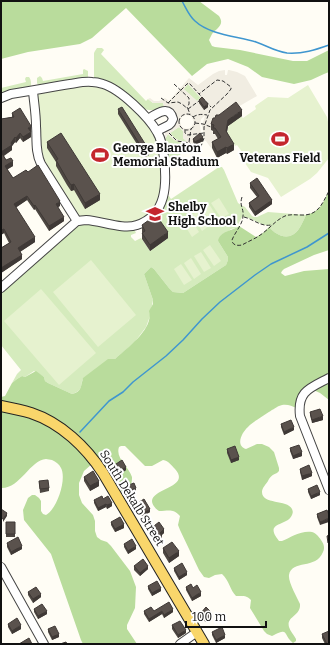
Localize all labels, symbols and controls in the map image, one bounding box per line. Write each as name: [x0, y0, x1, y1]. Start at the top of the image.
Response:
sports icon: Veterans Field: [270, 129, 290, 149]
place label: George Blanton Memorial Stadium: [113, 141, 219, 169]
sports icon: George Blanton Memorial Stadium: [90, 145, 110, 165]
place label: Veterans Field: [239, 151, 321, 165]
place label: Shelby High School: [168, 200, 237, 228]
school or university icon: Shelby High School: [145, 204, 165, 224]
street label: South Dekalb Street: [97, 448, 168, 549]
scale bar: [186, 603, 266, 629]
text: 100 m: [192, 610, 227, 624]

